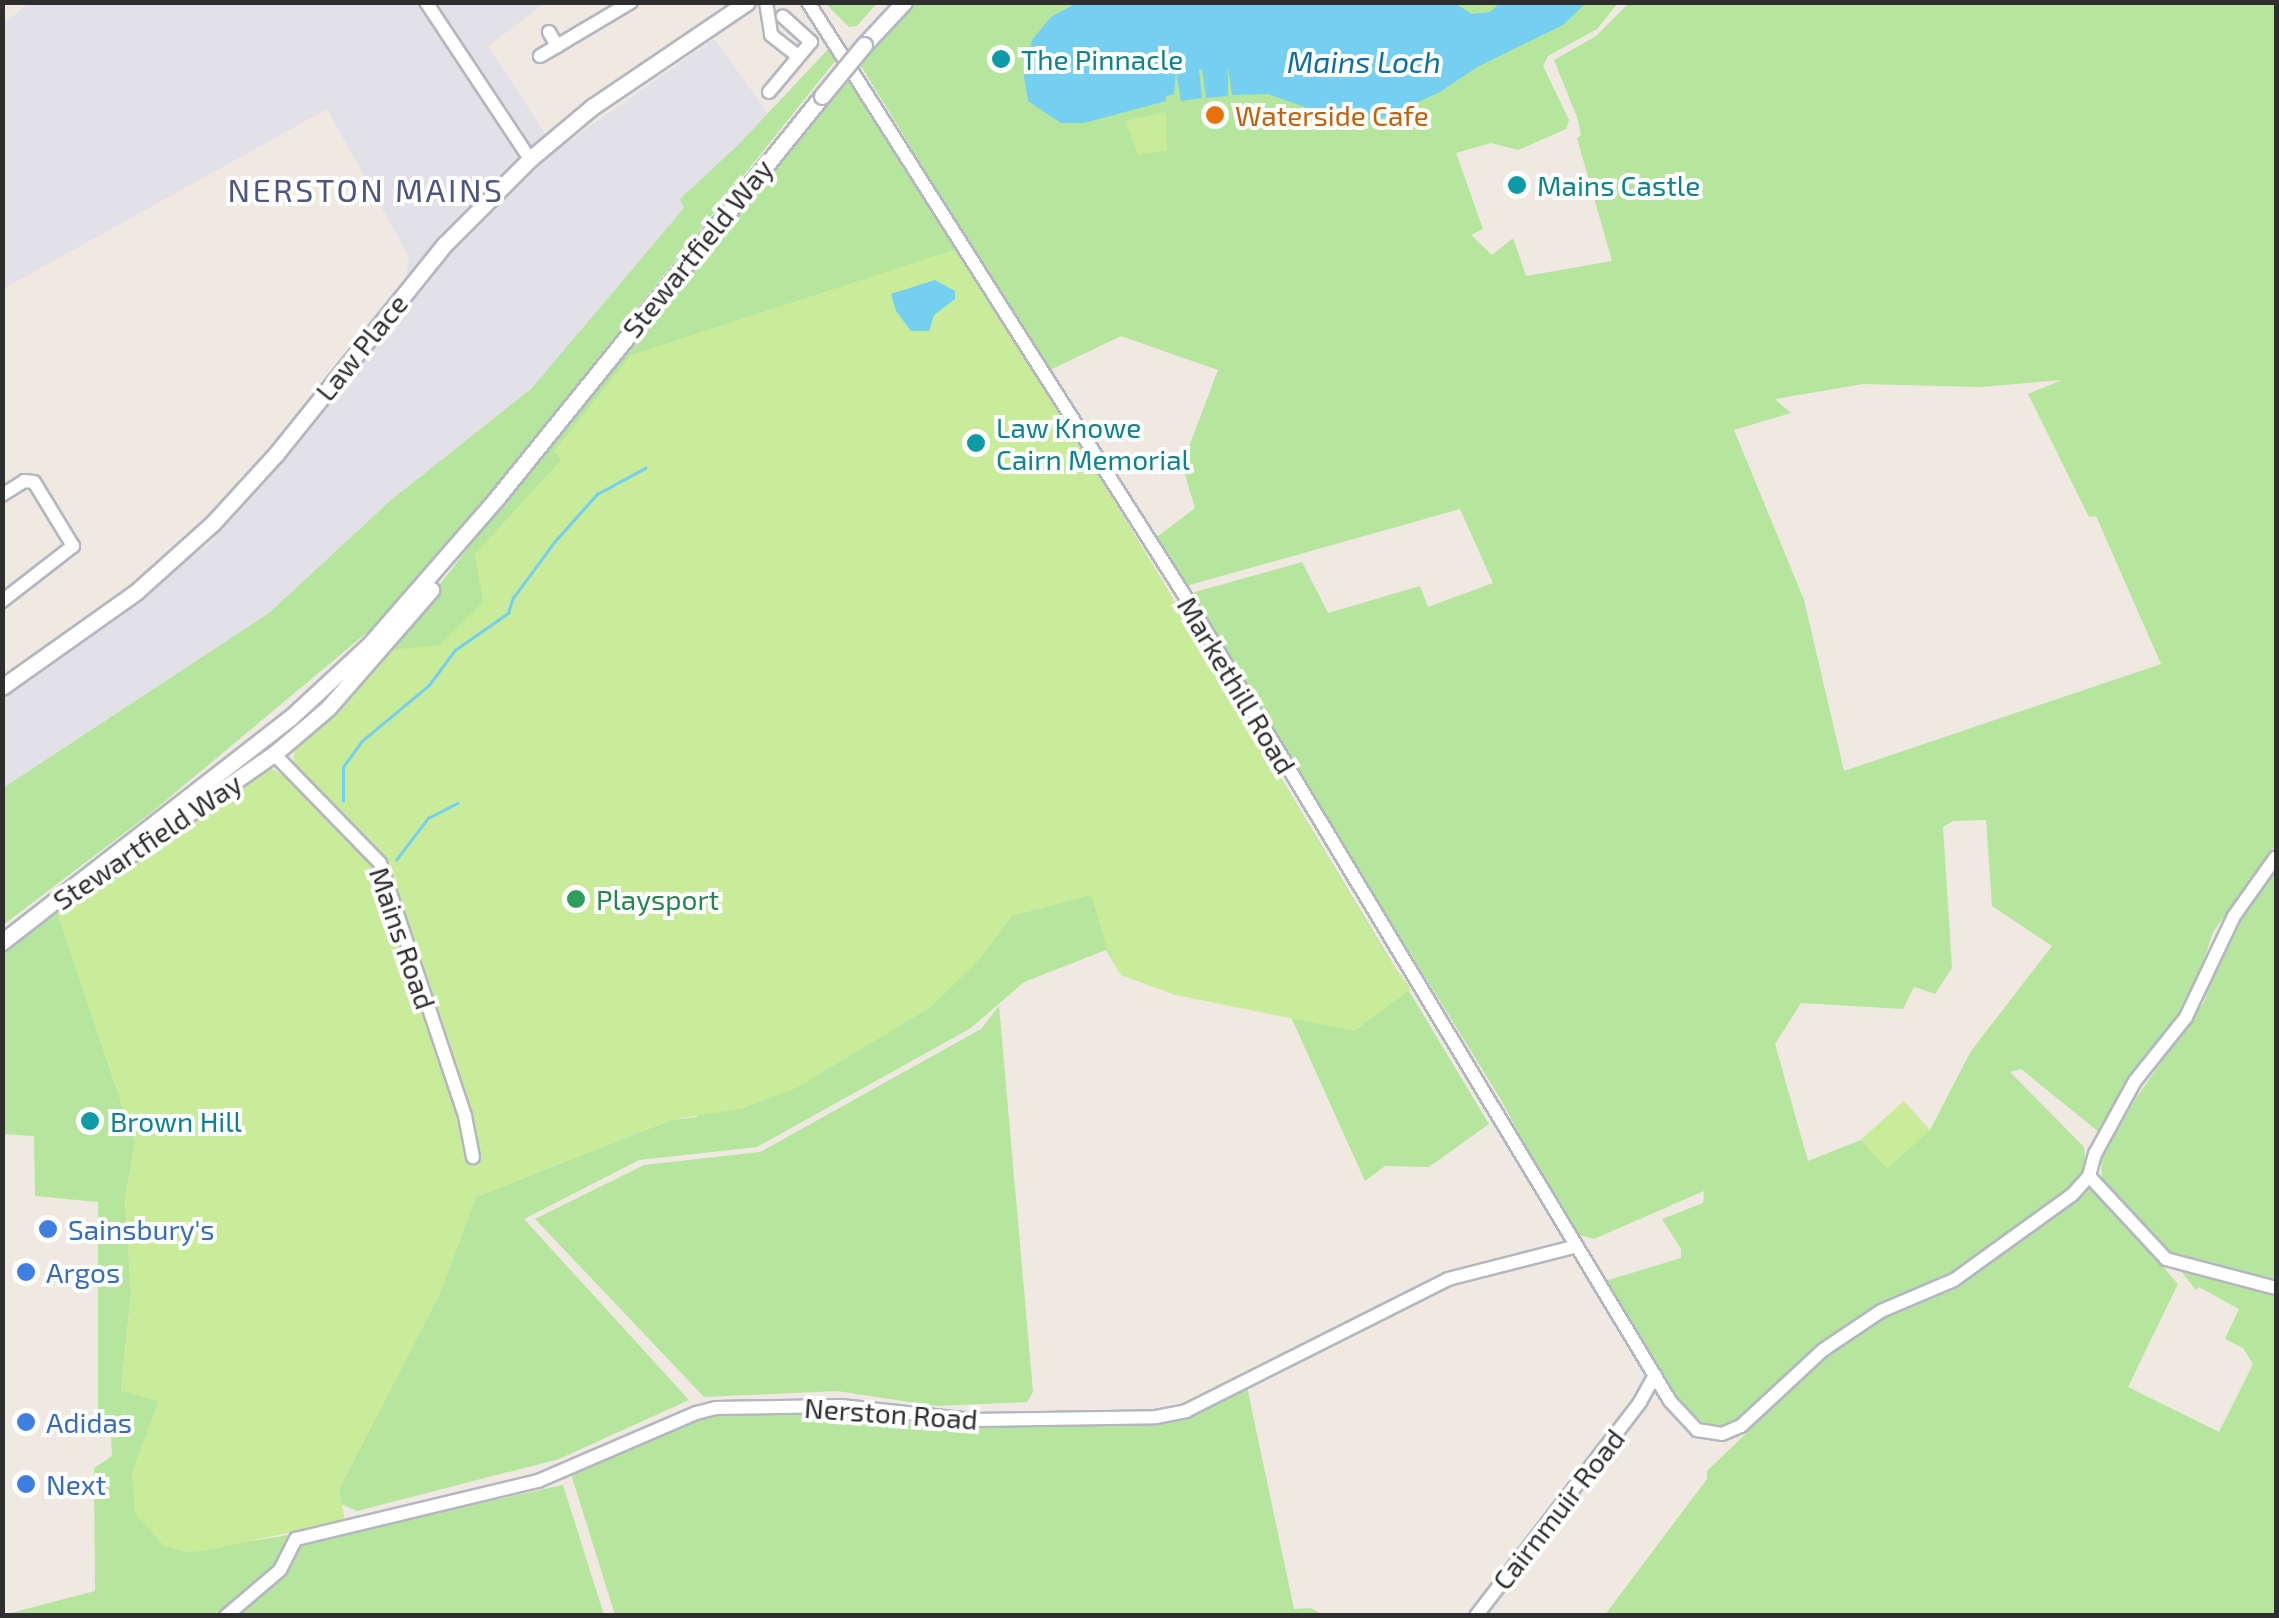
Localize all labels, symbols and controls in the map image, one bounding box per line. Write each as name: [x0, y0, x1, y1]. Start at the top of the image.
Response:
place label: The Pinnacle: [1021, 42, 1183, 76]
water label: Mains Loch: [1287, 43, 1441, 79]
marker: The Pinnacle: [990, 48, 1012, 70]
place label: Waterside Cafe: [1235, 98, 1429, 132]
marker: Waterside Cafe: [1204, 104, 1226, 126]
street label: Stewartfield Way: [615, 152, 779, 344]
place label: Mains Castle: [1537, 168, 1700, 202]
district label: NERSTON MAINS: [228, 170, 504, 208]
marker: Mains Castle: [1506, 174, 1528, 196]
street label: Law Place: [308, 287, 414, 407]
place label: Law Knowe Cairn Memorial: [996, 410, 1190, 476]
marker: Law Knowe Cairn Memorial: [965, 432, 987, 454]
street label: Markethill Road: [1171, 590, 1303, 780]
street label: Stewartfield Way: [46, 765, 248, 917]
street label: Mains Road: [363, 863, 443, 1013]
place label: Playsport: [596, 882, 719, 916]
marker: Playsport: [565, 888, 587, 910]
place label: Brown Hill: [110, 1104, 242, 1138]
marker: Brown Hill: [79, 1110, 101, 1132]
place label: Sainsbury's: [68, 1212, 215, 1246]
marker: Sainsbury's: [37, 1218, 59, 1240]
place label: Argos: [46, 1255, 120, 1289]
marker: Argos: [15, 1261, 37, 1283]
street label: Nerston Road: [803, 1390, 979, 1436]
place label: Adidas: [46, 1405, 132, 1439]
marker: Adidas: [15, 1411, 37, 1433]
street label: Cairnmuir Road: [1485, 1422, 1631, 1596]
place label: Next: [46, 1467, 106, 1501]
marker: Next: [15, 1473, 37, 1495]

